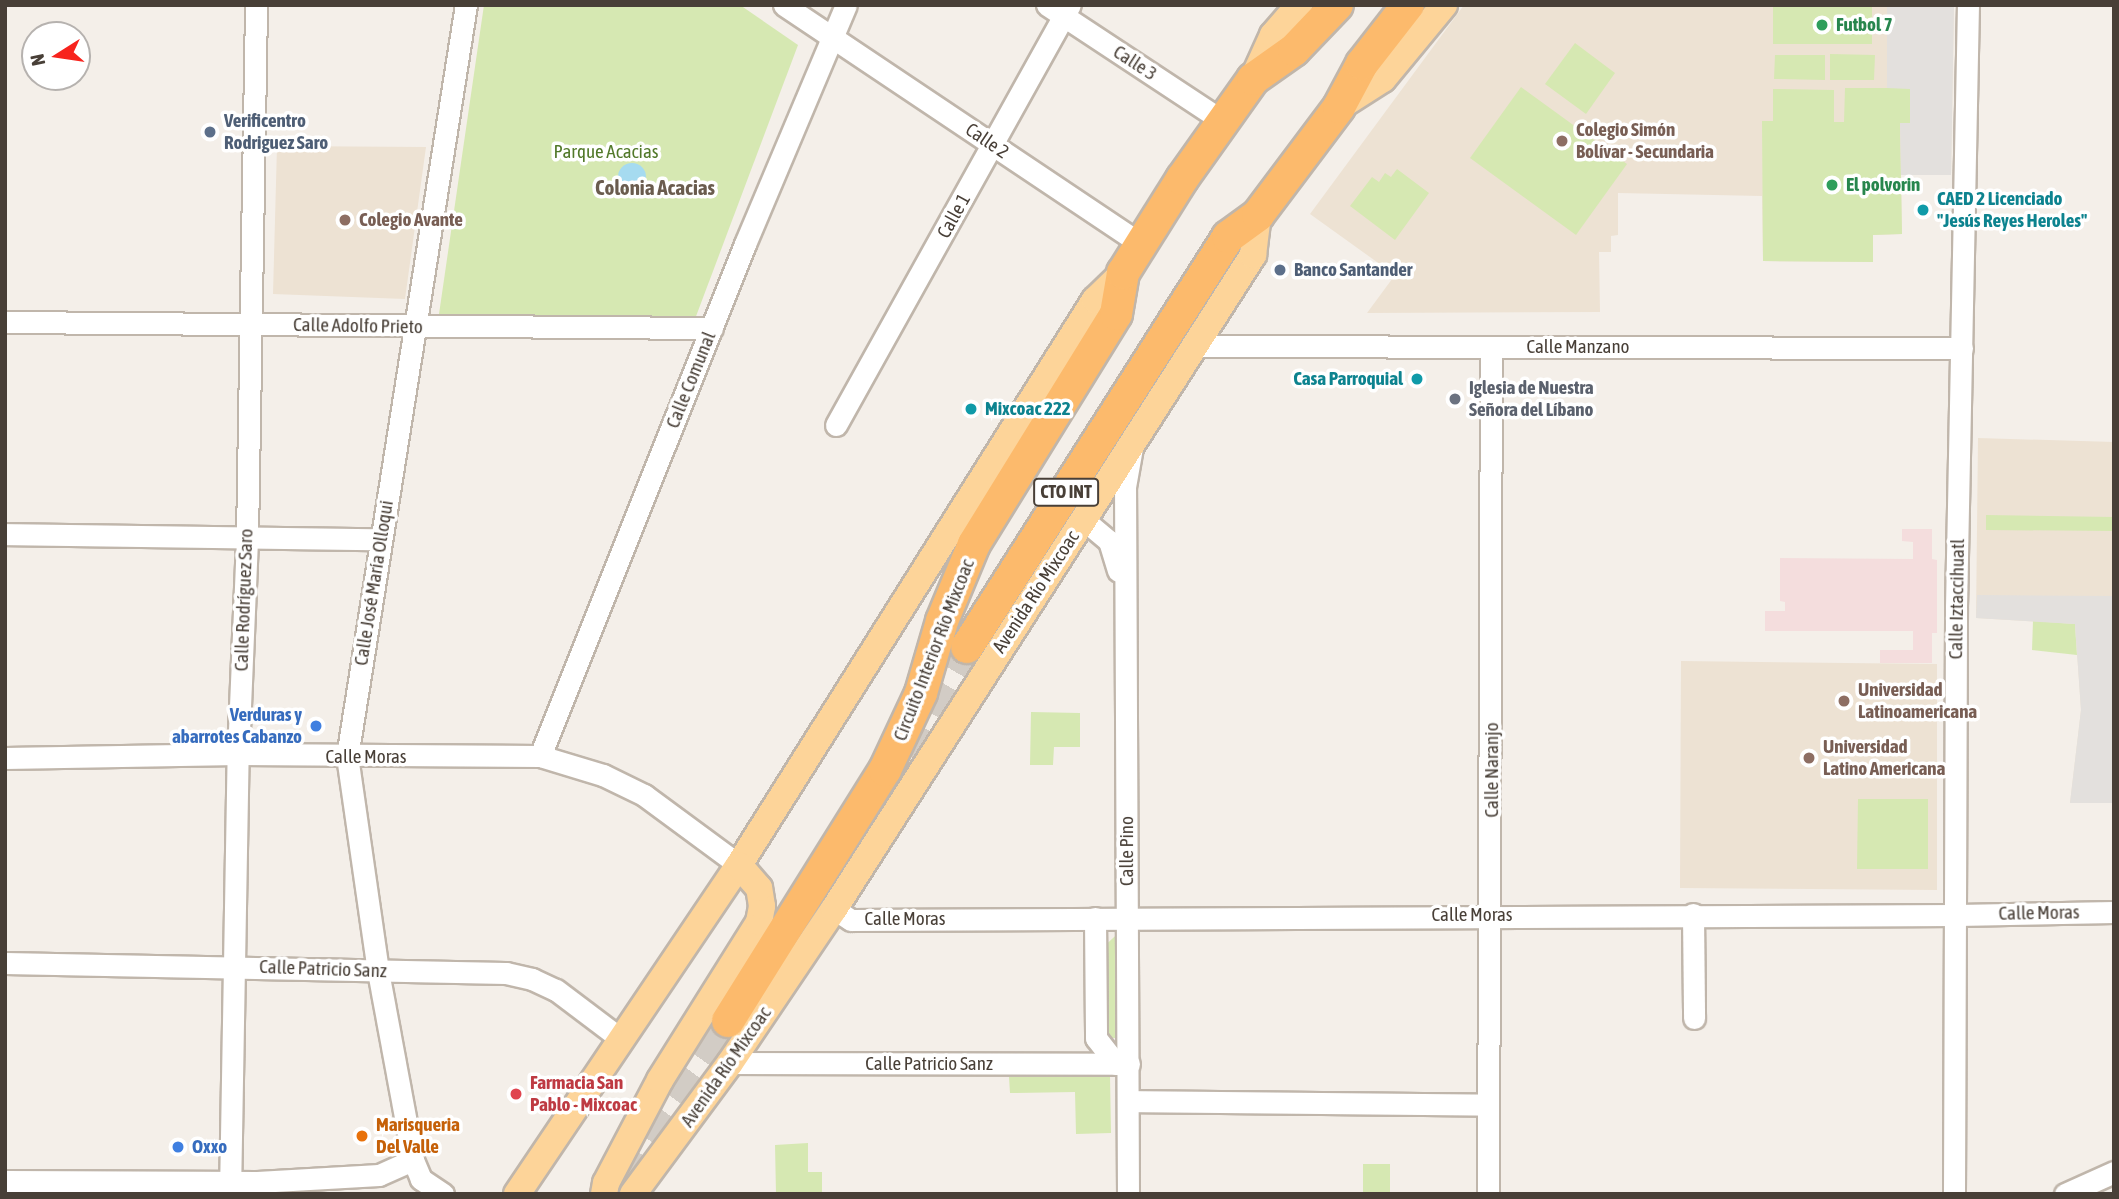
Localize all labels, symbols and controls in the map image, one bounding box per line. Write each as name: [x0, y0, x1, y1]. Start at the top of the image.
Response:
place label: Futbol 7: [1836, 14, 1893, 36]
marker: Futbol 7: [1814, 17, 1830, 33]
north arrow: [21, 21, 91, 91]
street label: Calle 3: [1109, 41, 1161, 85]
text: N: [25, 52, 49, 68]
place label: Verificentro Rodriguez Saro: [224, 110, 328, 154]
street label: Calle 2: [961, 118, 1013, 164]
place label: Colegio Simón Bolívar - Secundaria: [1576, 119, 1714, 163]
marker: Verificentro Rodriguez Saro: [202, 124, 218, 140]
marker: Colegio Simón Bolívar - Secundaria: [1554, 133, 1570, 149]
park label: Parque Acacias: [554, 141, 658, 163]
district label: Colonia Acacias: [595, 174, 715, 200]
place label: El polvorin: [1846, 174, 1920, 196]
marker: El polvorin: [1824, 177, 1840, 193]
place label: CAED 2 Licenciado "Jesús Reyes Heroles": [1937, 188, 2087, 232]
street label: Calle 1: [933, 190, 975, 242]
marker: CAED 2 Licenciado "Jesús Reyes Heroles": [1915, 202, 1931, 218]
place label: Colegio Avante: [359, 209, 463, 231]
marker: Colegio Avante: [337, 212, 353, 228]
place label: Banco Santander: [1294, 259, 1412, 281]
marker: Banco Santander: [1272, 262, 1288, 278]
street label: Calle Adolfo Prieto: [293, 313, 423, 339]
street label: Calle Comunal: [661, 328, 721, 432]
street label: Calle Manzano: [1526, 336, 1630, 358]
place label: Casa Parroquial: [1293, 368, 1403, 390]
marker: Casa Parroquial: [1409, 371, 1425, 387]
place label: Iglesia de Nuestra Señora del Líbano: [1469, 377, 1593, 421]
marker: Iglesia de Nuestra Señora del Líbano: [1447, 391, 1463, 407]
place label: Mixcoac 222: [985, 398, 1071, 420]
marker: Mixcoac 222: [963, 401, 979, 417]
road number: CTO INT: [1033, 478, 1099, 506]
street label: Calle José María Olloqui: [350, 499, 398, 667]
street label: Avenida Río Mixcoac: [988, 526, 1084, 658]
street label: Calle Rodríguez Saro: [230, 528, 258, 672]
street label: Calle Iztaccihuatl: [1945, 538, 1969, 660]
street label: Circuito Interior Río Mixcoac: [889, 556, 979, 744]
place label: Universidad Latinoamericana: [1858, 679, 1977, 723]
marker: Universidad Latinoamericana: [1836, 693, 1852, 709]
place label: Verduras y abarrotes Cabanzo: [172, 704, 302, 748]
marker: Verduras y abarrotes Cabanzo: [308, 718, 324, 734]
street label: Calle Naranjo: [1481, 722, 1503, 818]
place label: Universidad Latino Americana: [1823, 736, 1945, 780]
street label: Calle Moras: [326, 746, 406, 768]
marker: Universidad Latino Americana: [1801, 750, 1817, 766]
street label: Calle Pino: [1116, 816, 1138, 886]
street label: Calle Moras: [1998, 901, 2080, 925]
street label: Calle Moras: [1432, 904, 1512, 926]
street label: Calle Moras: [865, 908, 945, 930]
street label: Calle Patricio Sanz: [259, 955, 387, 983]
street label: Avenida Río Mixcoac: [676, 1003, 776, 1131]
street label: Calle Patricio Sanz: [865, 1053, 993, 1075]
place label: Farmacia San Pablo - Mixcoac: [530, 1072, 637, 1116]
marker: Farmacia San Pablo - Mixcoac: [508, 1086, 524, 1102]
place label: Marisqueria Del Valle: [376, 1114, 460, 1158]
marker: Marisqueria Del Valle: [354, 1128, 370, 1144]
place label: Oxxo: [192, 1136, 227, 1158]
marker: Oxxo: [170, 1139, 186, 1155]

